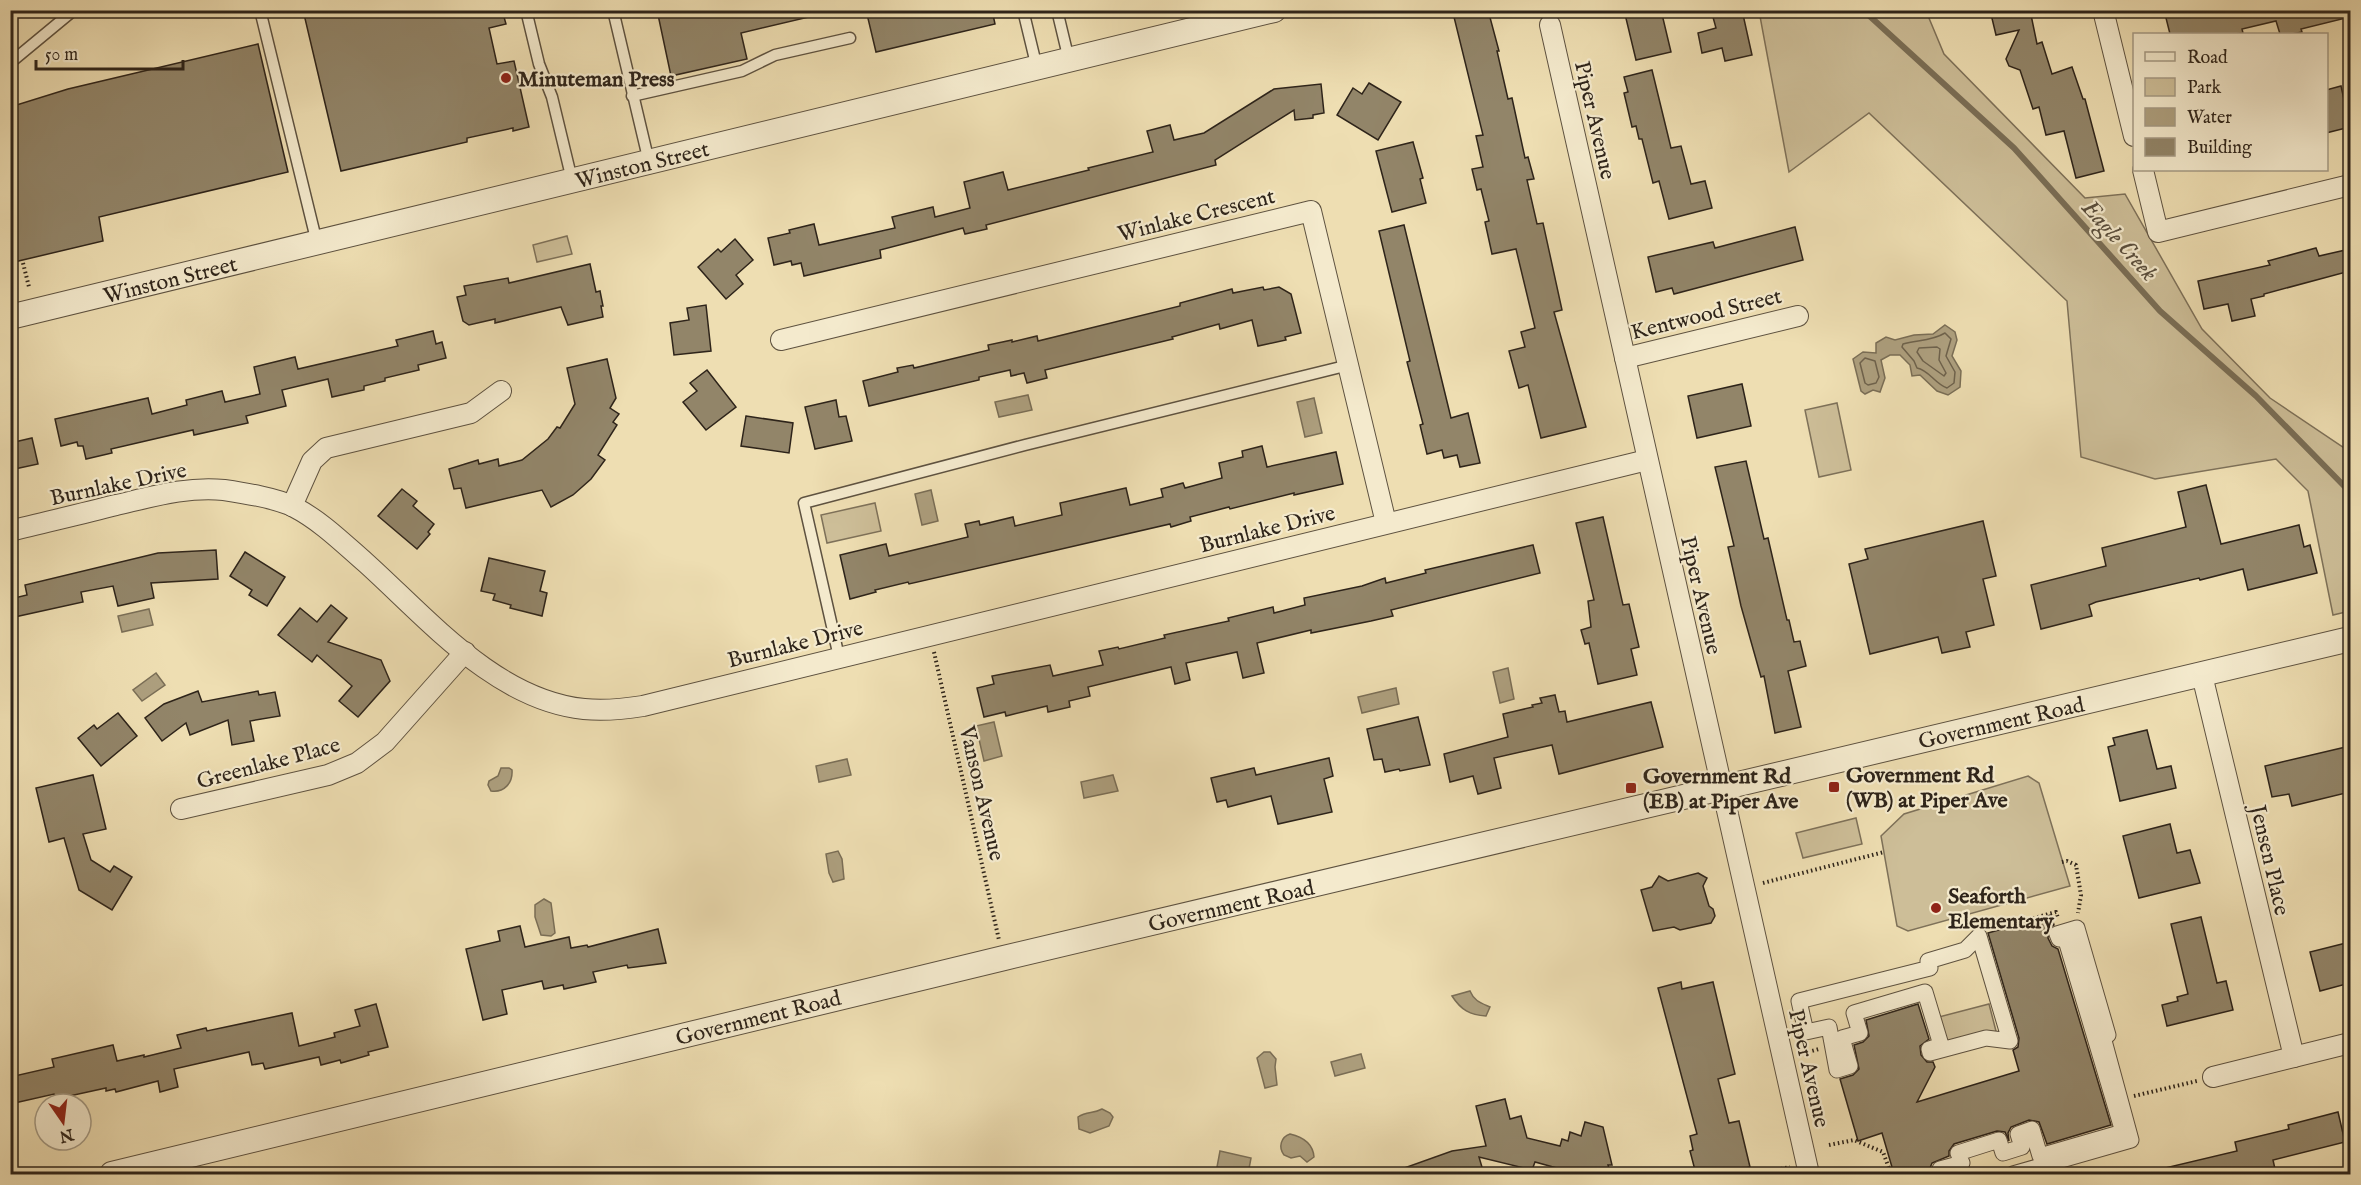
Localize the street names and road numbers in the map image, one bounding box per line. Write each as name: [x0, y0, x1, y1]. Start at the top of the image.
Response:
street label: Piper Avenue: [1567, 59, 1621, 182]
street label: Winston Street: [573, 136, 713, 196]
street label: Winlake Crescent: [1115, 183, 1278, 249]
street label: Winston Street: [101, 251, 241, 311]
street label: Kentwood Street: [1628, 283, 1785, 347]
street label: Burnlake Drive: [47, 457, 189, 513]
street label: Burnlake Drive: [1197, 500, 1338, 560]
street label: Piper Avenue: [1673, 534, 1727, 657]
street label: Burnlake Drive: [725, 615, 866, 675]
street label: Government Road: [1916, 691, 2087, 757]
street label: Vanson Avenue: [952, 722, 1010, 864]
street label: Greenlake Place: [194, 731, 343, 797]
street label: Jensen Place: [2242, 800, 2295, 918]
street label: Government Road: [1146, 874, 1317, 940]
street label: Government Road: [673, 985, 844, 1053]
street label: Piper Avenue: [1781, 1007, 1835, 1130]

